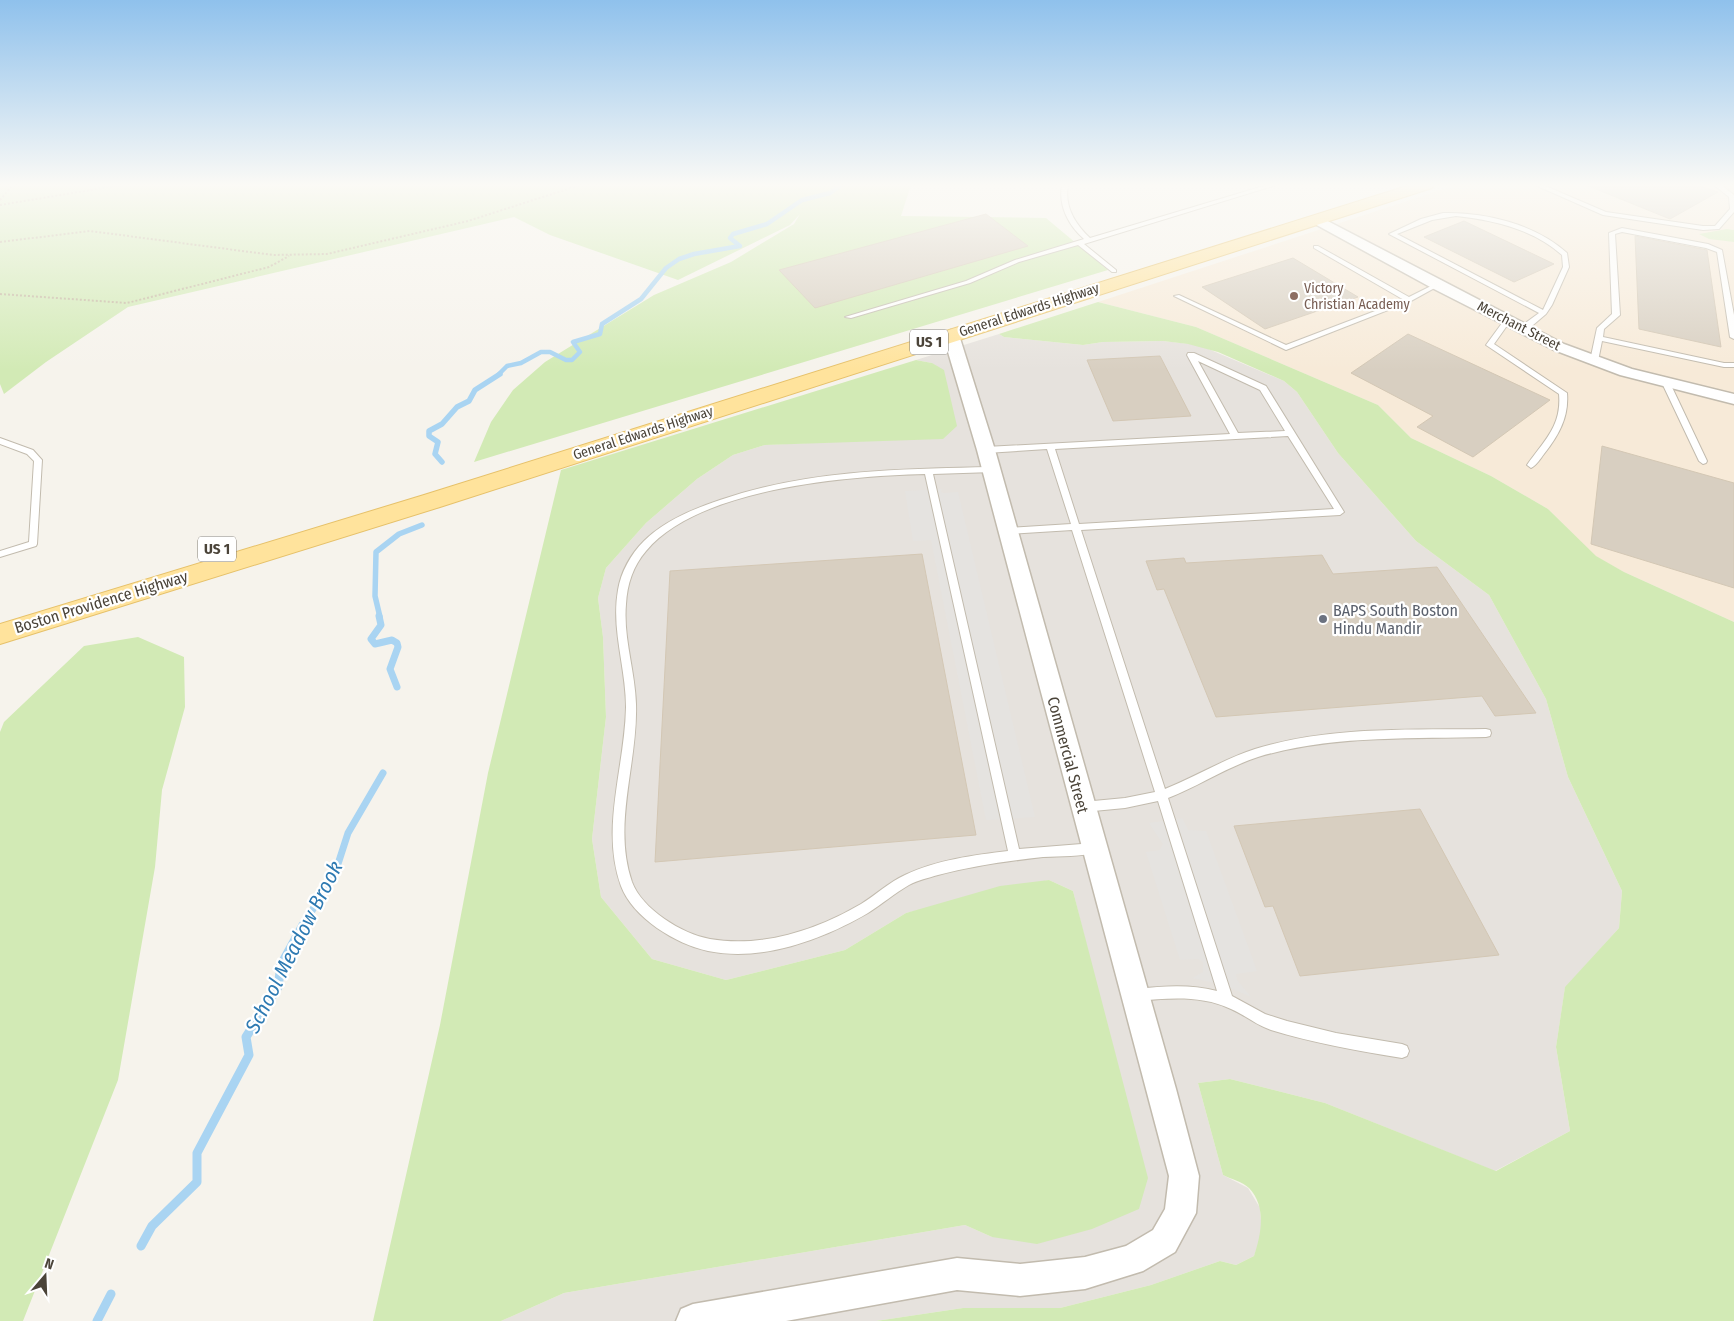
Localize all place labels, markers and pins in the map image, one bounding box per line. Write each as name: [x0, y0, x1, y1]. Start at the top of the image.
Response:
place label: Victory Christian Academy: [1304, 280, 1411, 313]
marker: Victory Christian Academy: [1288, 290, 1300, 302]
place label: BAPS South Boston Hindu Mandir: [1333, 601, 1458, 638]
marker: BAPS South Boston Hindu Mandir: [1317, 613, 1329, 625]

